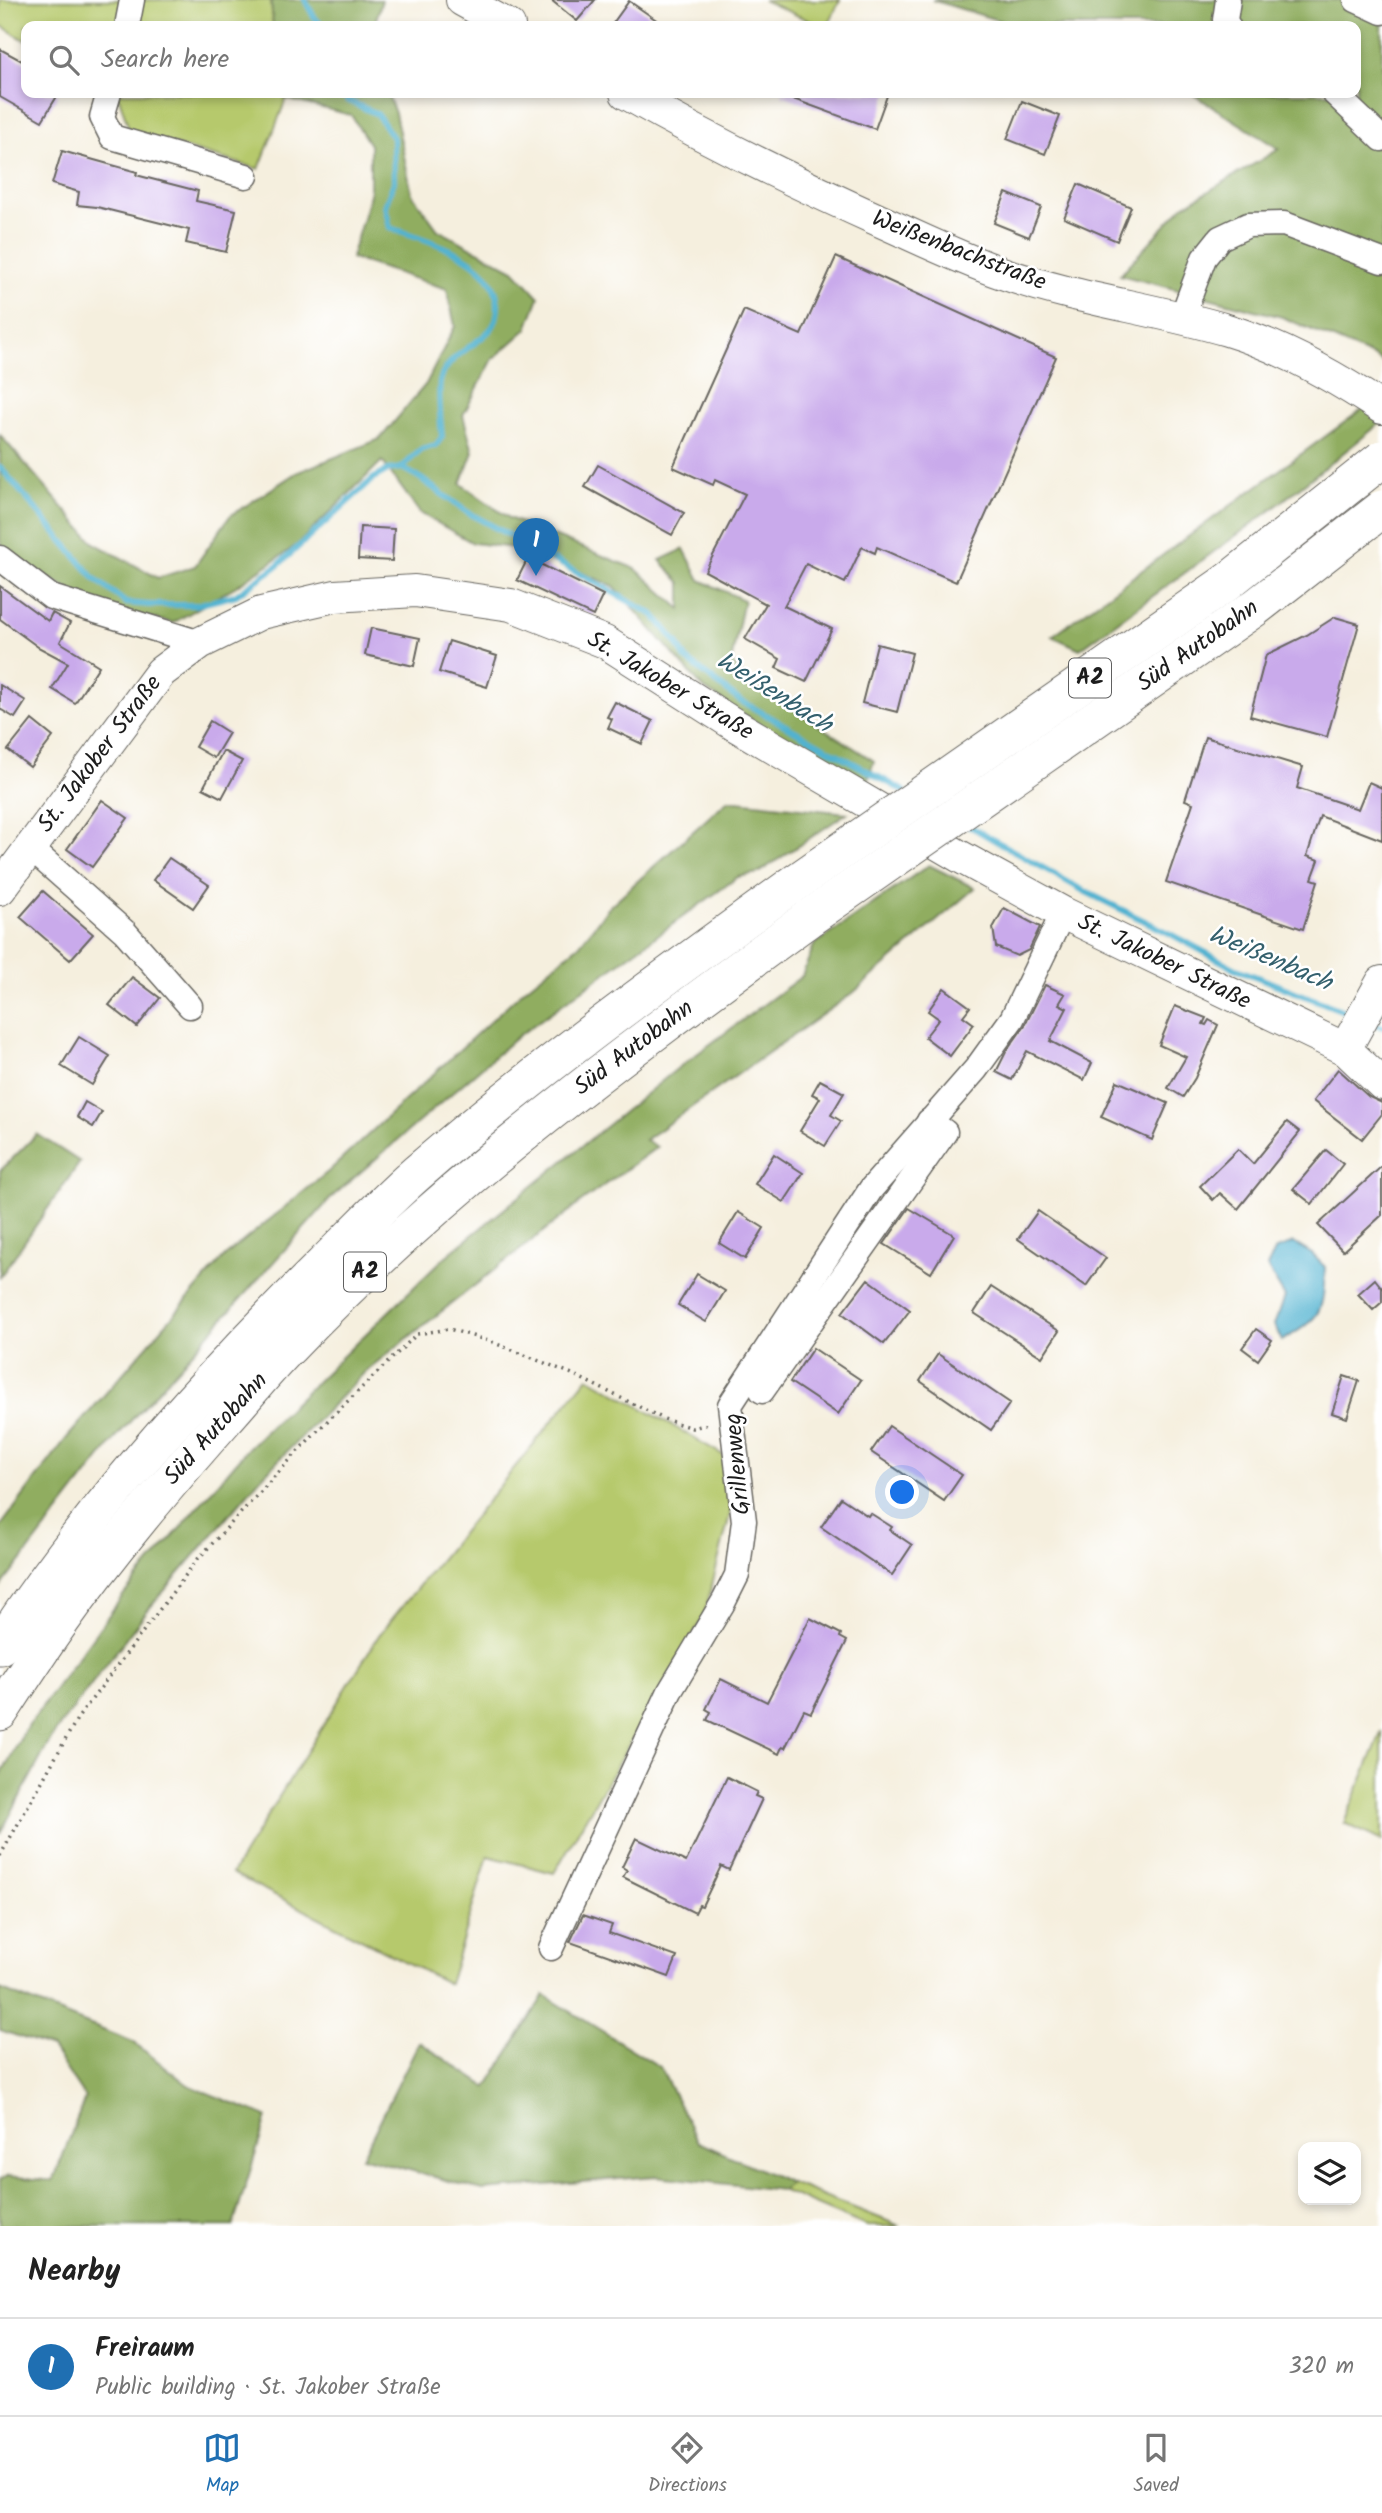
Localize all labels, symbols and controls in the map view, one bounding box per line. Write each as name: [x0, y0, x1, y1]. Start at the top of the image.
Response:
search box: [21, 21, 1361, 98]
text: Search here: [101, 39, 229, 81]
icon: search: [45, 41, 83, 79]
street label: Weißenbachstraße: [866, 200, 1052, 302]
pin: 1: [513, 518, 559, 576]
street label: Süd Autobahn: [1129, 589, 1267, 703]
street label: St. Jakober Straße: [579, 621, 761, 751]
water label: Weißenbach: [708, 641, 842, 746]
road number: A2: [1069, 658, 1111, 698]
street label: St. Jakober Straße: [28, 667, 173, 841]
street label: St. Jakober Straße: [1071, 903, 1258, 1021]
water label: Weißenbach: [1202, 914, 1340, 1005]
street label: Süd Autobahn: [566, 990, 702, 1106]
road number: A2: [344, 1252, 386, 1292]
street label: Süd Autobahn: [154, 1363, 278, 1495]
street label: Grillenweg: [714, 1411, 762, 1517]
your location: [885, 1475, 919, 1509]
map controls: [1298, 2142, 1361, 2205]
button: layers: [1298, 2142, 1361, 2205]
text: Nearby: [28, 2248, 120, 2296]
text: Freiraum: [95, 2328, 195, 2370]
text: 1: [48, 2349, 54, 2385]
text: 320 m: [1288, 2349, 1354, 2385]
text: Public building · St. Jakober Straße: [95, 2370, 441, 2406]
tab: Map: [203, 2429, 241, 2501]
tab: Directions: [648, 2429, 727, 2501]
tab: Saved: [1134, 2429, 1179, 2501]

